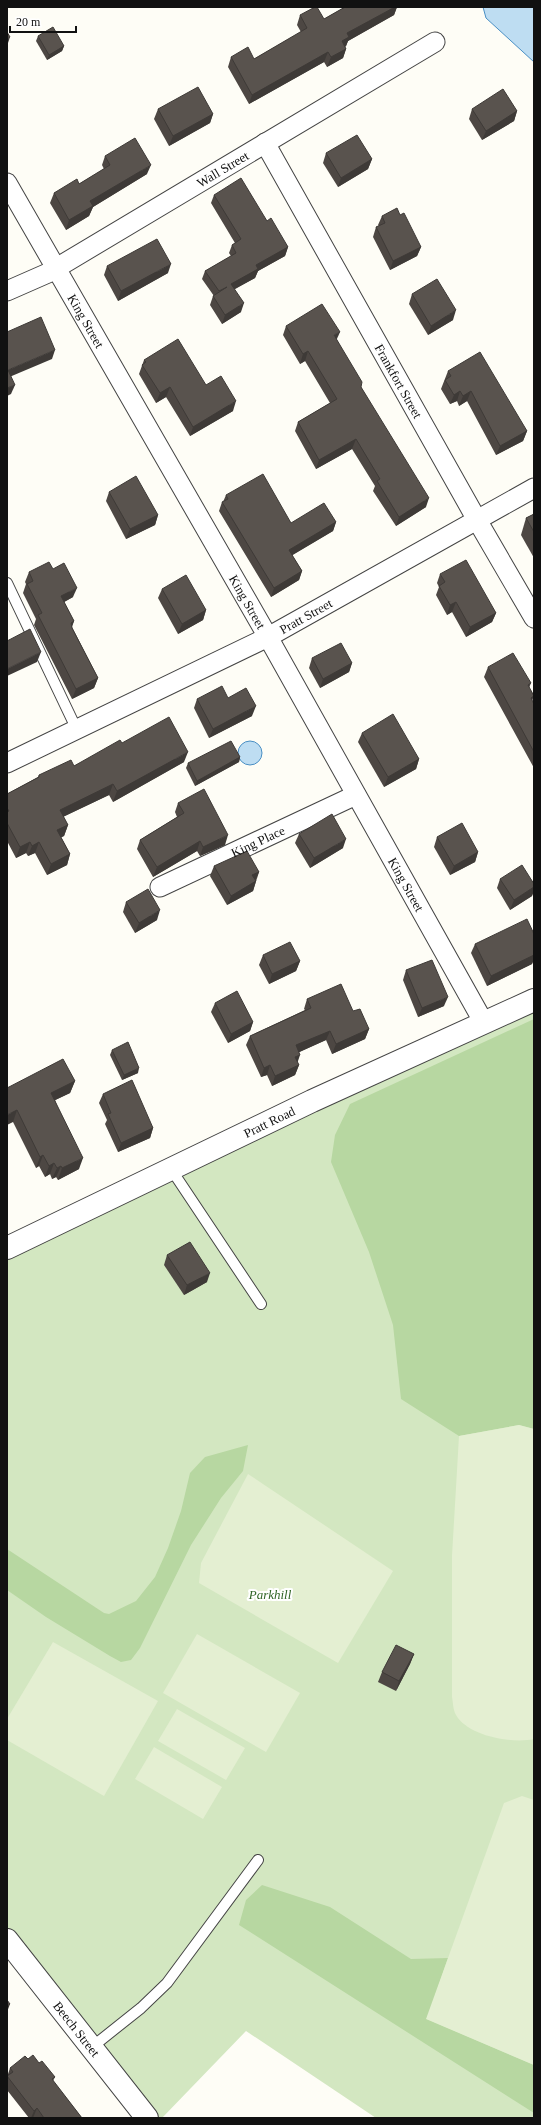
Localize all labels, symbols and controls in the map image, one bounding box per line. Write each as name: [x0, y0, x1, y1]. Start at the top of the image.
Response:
scale bar: [10, 8, 76, 34]
text: 20 m: [16, 15, 41, 29]
street label: Wall Street: [194, 147, 252, 190]
street label: King Street: [65, 291, 108, 351]
street label: Frankfort Street: [372, 341, 426, 421]
street label: King Street: [226, 572, 269, 632]
street label: Pratt Street: [277, 595, 335, 637]
street label: King Place: [229, 822, 287, 860]
street label: King Street: [385, 855, 428, 914]
street label: Pratt Road: [241, 1103, 298, 1140]
park label: Parkhill: [248, 1587, 292, 1602]
street label: Beech Street: [51, 1998, 103, 2060]

